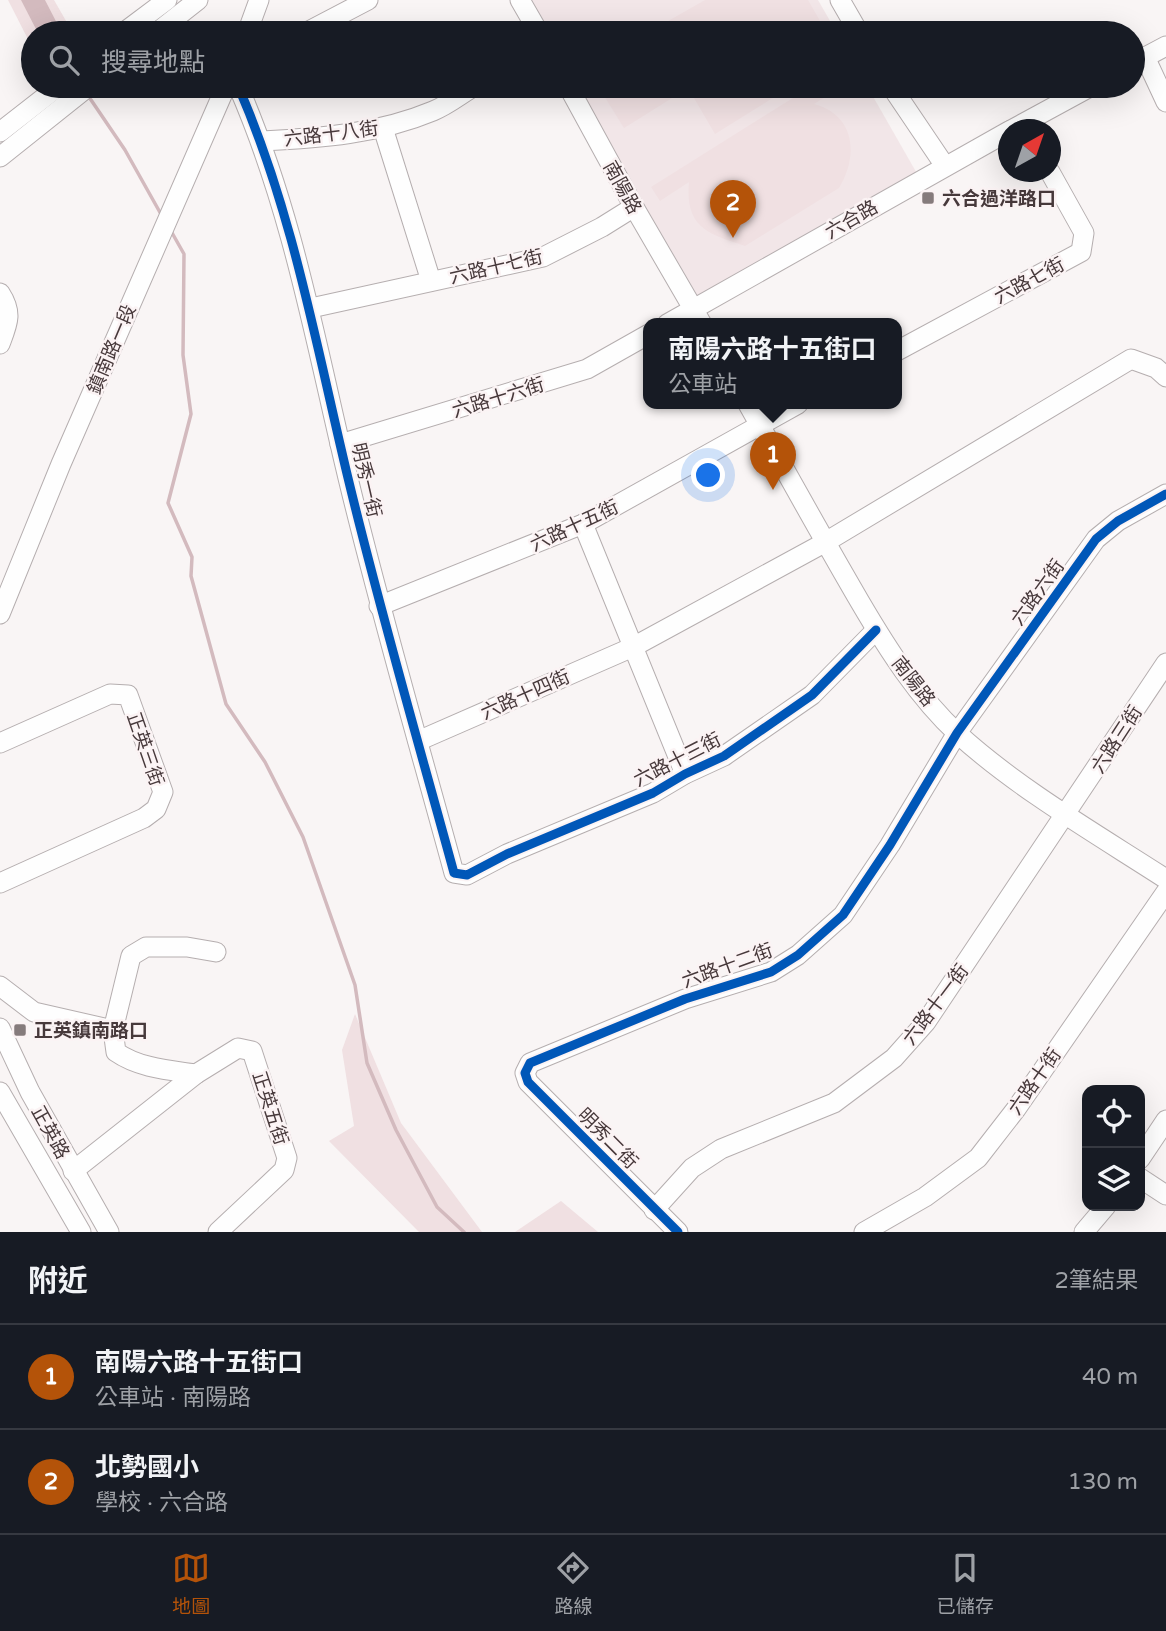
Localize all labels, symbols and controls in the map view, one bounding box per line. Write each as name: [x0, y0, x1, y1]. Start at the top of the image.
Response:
search box: [21, 21, 1145, 98]
icon: search: [45, 41, 83, 79]
text: 搜尋地點: [101, 47, 205, 78]
street label: 六路十八街: [283, 117, 380, 151]
north arrow: [998, 119, 1061, 182]
street label: 南陽路: [599, 157, 646, 218]
pin: 2: [710, 180, 756, 238]
place label: 六合過洋路口: [942, 188, 1056, 210]
marker: 六合過洋路口: [920, 190, 936, 206]
street label: 六合路: [821, 196, 882, 244]
street label: 六路十七街: [447, 246, 545, 288]
street label: 六路七街: [991, 253, 1068, 308]
street label: 鎮南路一段: [83, 301, 141, 397]
popup: [643, 318, 902, 409]
text: 南陽六路十五街口: [668, 334, 877, 365]
text: 公車站: [668, 371, 737, 399]
street label: 六路十六街: [450, 374, 547, 422]
pin: 1: [750, 432, 796, 490]
street label: 明秀一街: [347, 441, 385, 520]
your location: [691, 458, 725, 492]
street label: 六路十五街: [527, 496, 622, 556]
street label: 六路六街: [1007, 555, 1069, 630]
street label: 南陽路: [887, 652, 939, 711]
street label: 六路十四街: [478, 666, 573, 724]
street label: 六路三街: [1087, 702, 1147, 777]
street label: 正英三街: [122, 710, 168, 789]
street label: 六路十三街: [630, 729, 725, 791]
street label: 六路十二街: [679, 939, 776, 993]
street label: 六路十一街: [898, 960, 973, 1049]
place label: 正英鎮南路口: [34, 1020, 148, 1042]
marker: 正英鎮南路口: [12, 1022, 28, 1038]
street label: 六路十街: [1004, 1044, 1066, 1119]
street label: 正英五街: [248, 1069, 292, 1148]
map controls: [1082, 1085, 1145, 1211]
button: locate: [1082, 1085, 1145, 1148]
street label: 正英路: [27, 1102, 74, 1163]
street label: 明秀二街: [573, 1104, 642, 1173]
button: layers: [1082, 1148, 1145, 1211]
text: 附近: [28, 1263, 88, 1300]
text: 2筆結果: [1055, 1267, 1138, 1295]
text: 南陽六路十五街口: [95, 1347, 303, 1378]
text: 1: [44, 1363, 58, 1391]
text: 40 m: [1082, 1363, 1138, 1391]
text: 公車站 · 南陽路: [95, 1384, 251, 1412]
text: 北勢國小: [95, 1452, 199, 1483]
text: 2: [44, 1468, 58, 1496]
text: 130 m: [1068, 1468, 1138, 1496]
text: 學校 · 六合路: [95, 1489, 228, 1517]
tab: 地圖: [172, 1549, 210, 1618]
tab: 路線: [554, 1549, 593, 1618]
tab: 已儲存: [937, 1549, 994, 1618]

